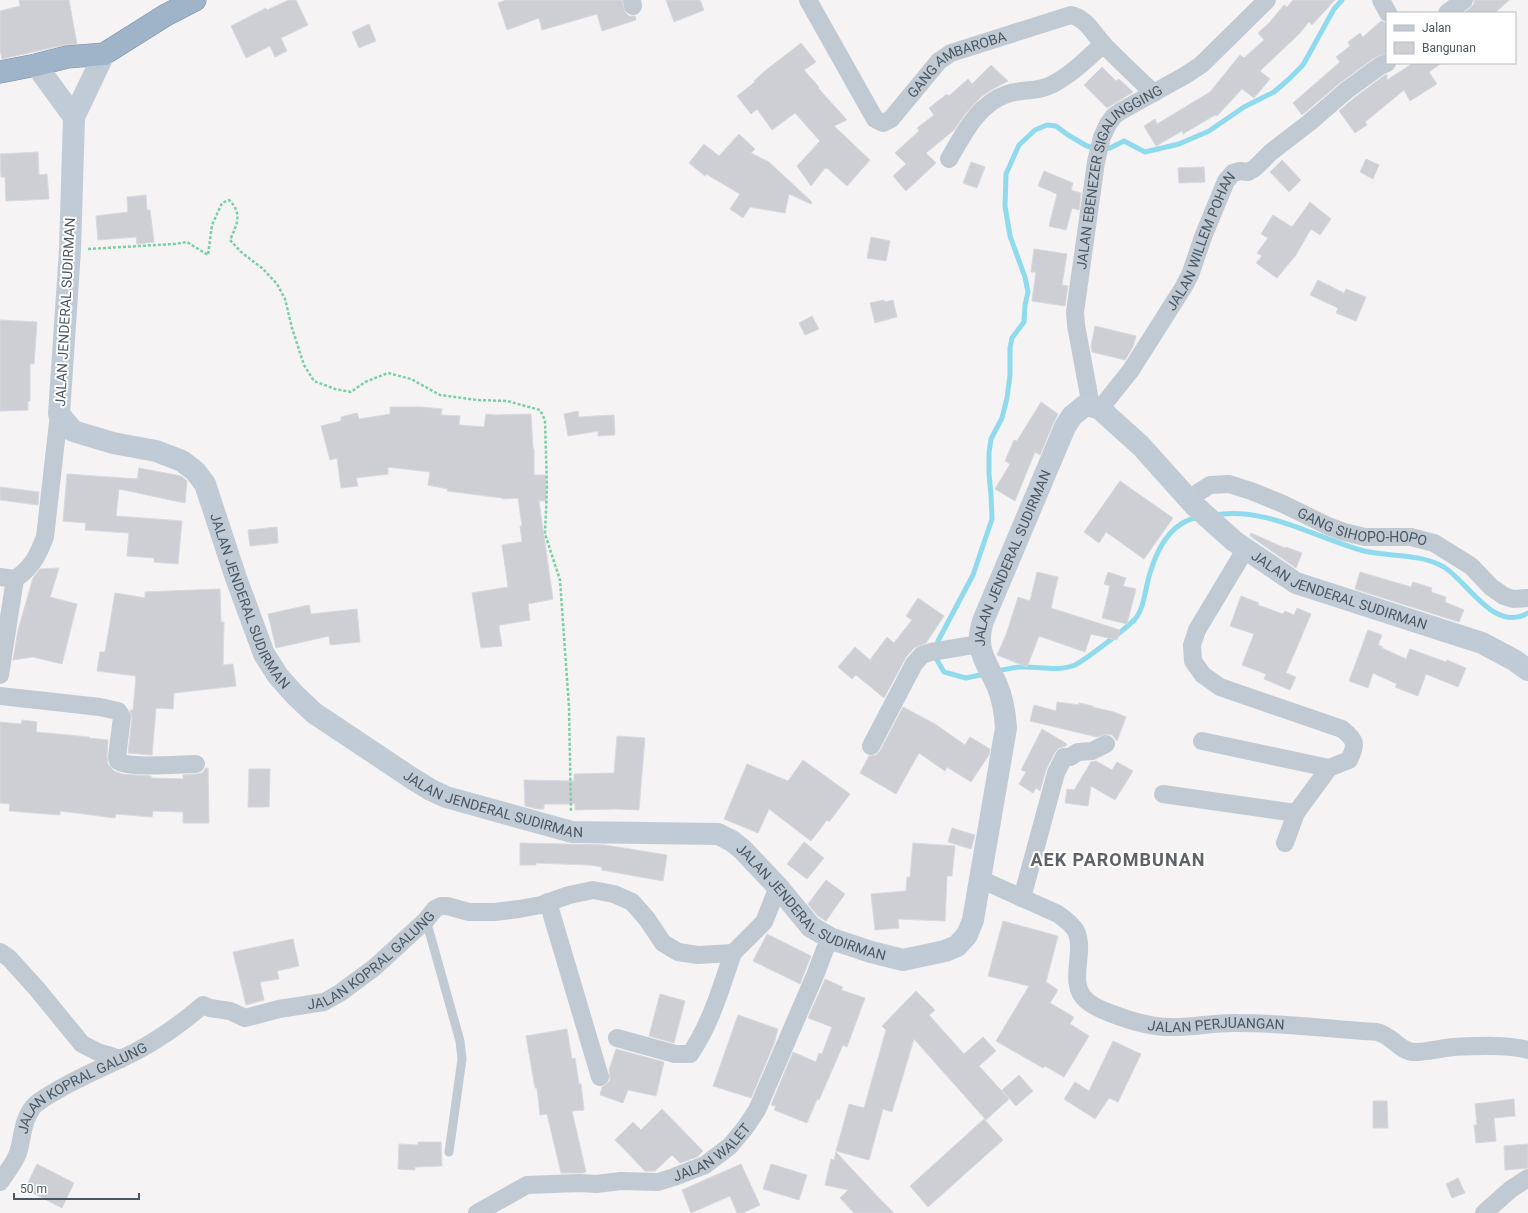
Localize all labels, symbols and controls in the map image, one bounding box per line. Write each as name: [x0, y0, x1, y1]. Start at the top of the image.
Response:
legend: [1386, 12, 1516, 64]
text: Jalan: [1422, 21, 1451, 35]
street label: GANG AMBAROBA: [904, 28, 1008, 101]
text: Bangunan: [1422, 41, 1476, 55]
street label: JALAN EBENEZER SIGALINGGING: [1073, 82, 1165, 270]
street label: JALAN WILLEM POHAN: [1163, 169, 1238, 313]
street label: JALAN JENDERAL SUDIRMAN: [52, 217, 78, 407]
street label: JALAN JENDERAL SUDIRMAN: [972, 467, 1054, 647]
street label: GANG SIHOPO-HOPO: [1295, 504, 1429, 549]
street label: JALAN JENDERAL SUDIRMAN: [207, 511, 293, 692]
street label: JALAN JENDERAL SUDIRMAN: [1249, 547, 1429, 633]
street label: JALAN JENDERAL SUDIRMAN: [400, 767, 583, 840]
street label: JALAN JENDERAL SUDIRMAN: [733, 840, 888, 963]
district label: AEK PAROMBUNAN: [1030, 849, 1206, 870]
street label: JALAN KOPRAL GALUNG: [306, 908, 438, 1013]
street label: JALAN PERJUANGAN: [1147, 1015, 1285, 1035]
street label: JALAN KOPRAL GALUNG: [15, 1039, 150, 1135]
street label: JALAN WALET: [671, 1120, 754, 1185]
scale bar: [14, 1175, 139, 1201]
text: 50 m: [20, 1182, 47, 1196]

